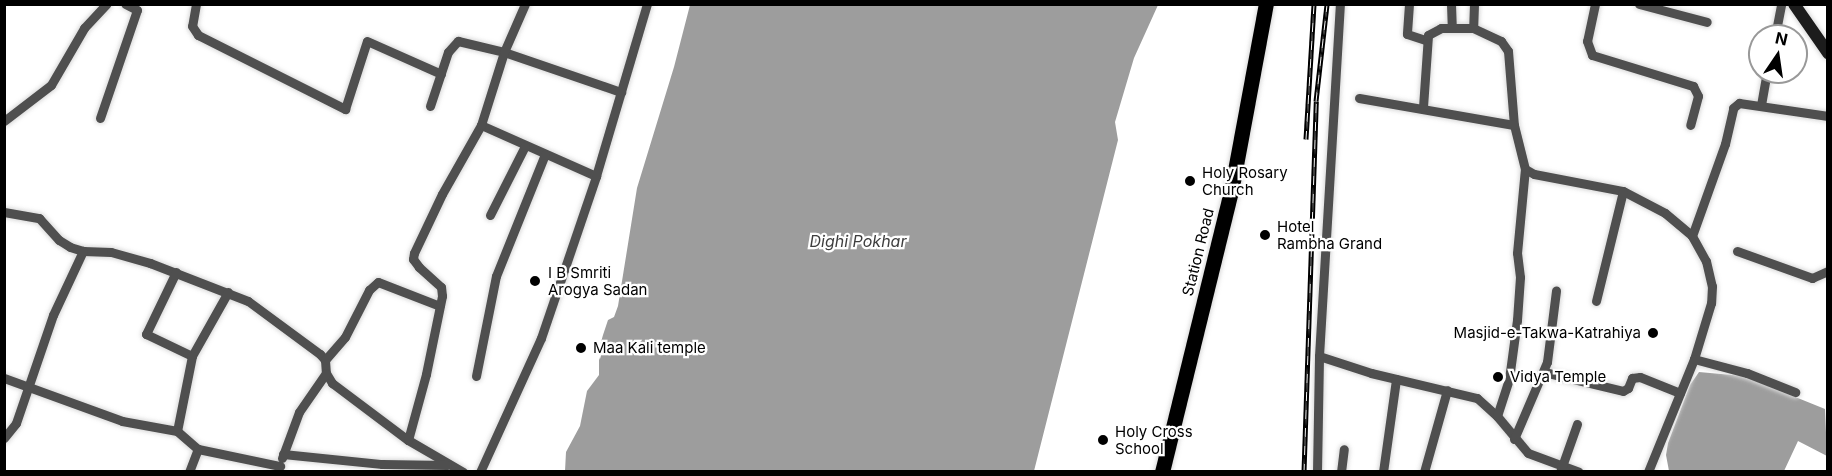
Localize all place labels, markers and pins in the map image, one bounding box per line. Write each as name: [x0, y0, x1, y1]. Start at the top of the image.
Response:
place label: Holy Rosary Church: [1202, 163, 1288, 198]
marker: Holy Rosary Church: [1183, 174, 1197, 188]
place label: Hotel Rambha Grand: [1277, 217, 1382, 252]
marker: Hotel Rambha Grand: [1258, 228, 1272, 242]
place label: I B Smriti Arogya Sadan: [548, 263, 647, 298]
marker: I B Smriti Arogya Sadan: [526, 272, 544, 290]
place label: Masjid-e-Takwa-Katrahiya: [1454, 324, 1641, 342]
marker: Masjid-e-Takwa-Katrahiya: [1646, 326, 1660, 340]
place label: Maa Kali temple: [593, 339, 706, 357]
marker: Maa Kali temple: [574, 341, 588, 355]
place label: Vidya Temple: [1510, 368, 1606, 386]
marker: Vidya Temple: [1491, 370, 1505, 384]
place label: Holy Cross School: [1115, 422, 1193, 457]
marker: Holy Cross School: [1096, 433, 1110, 447]

